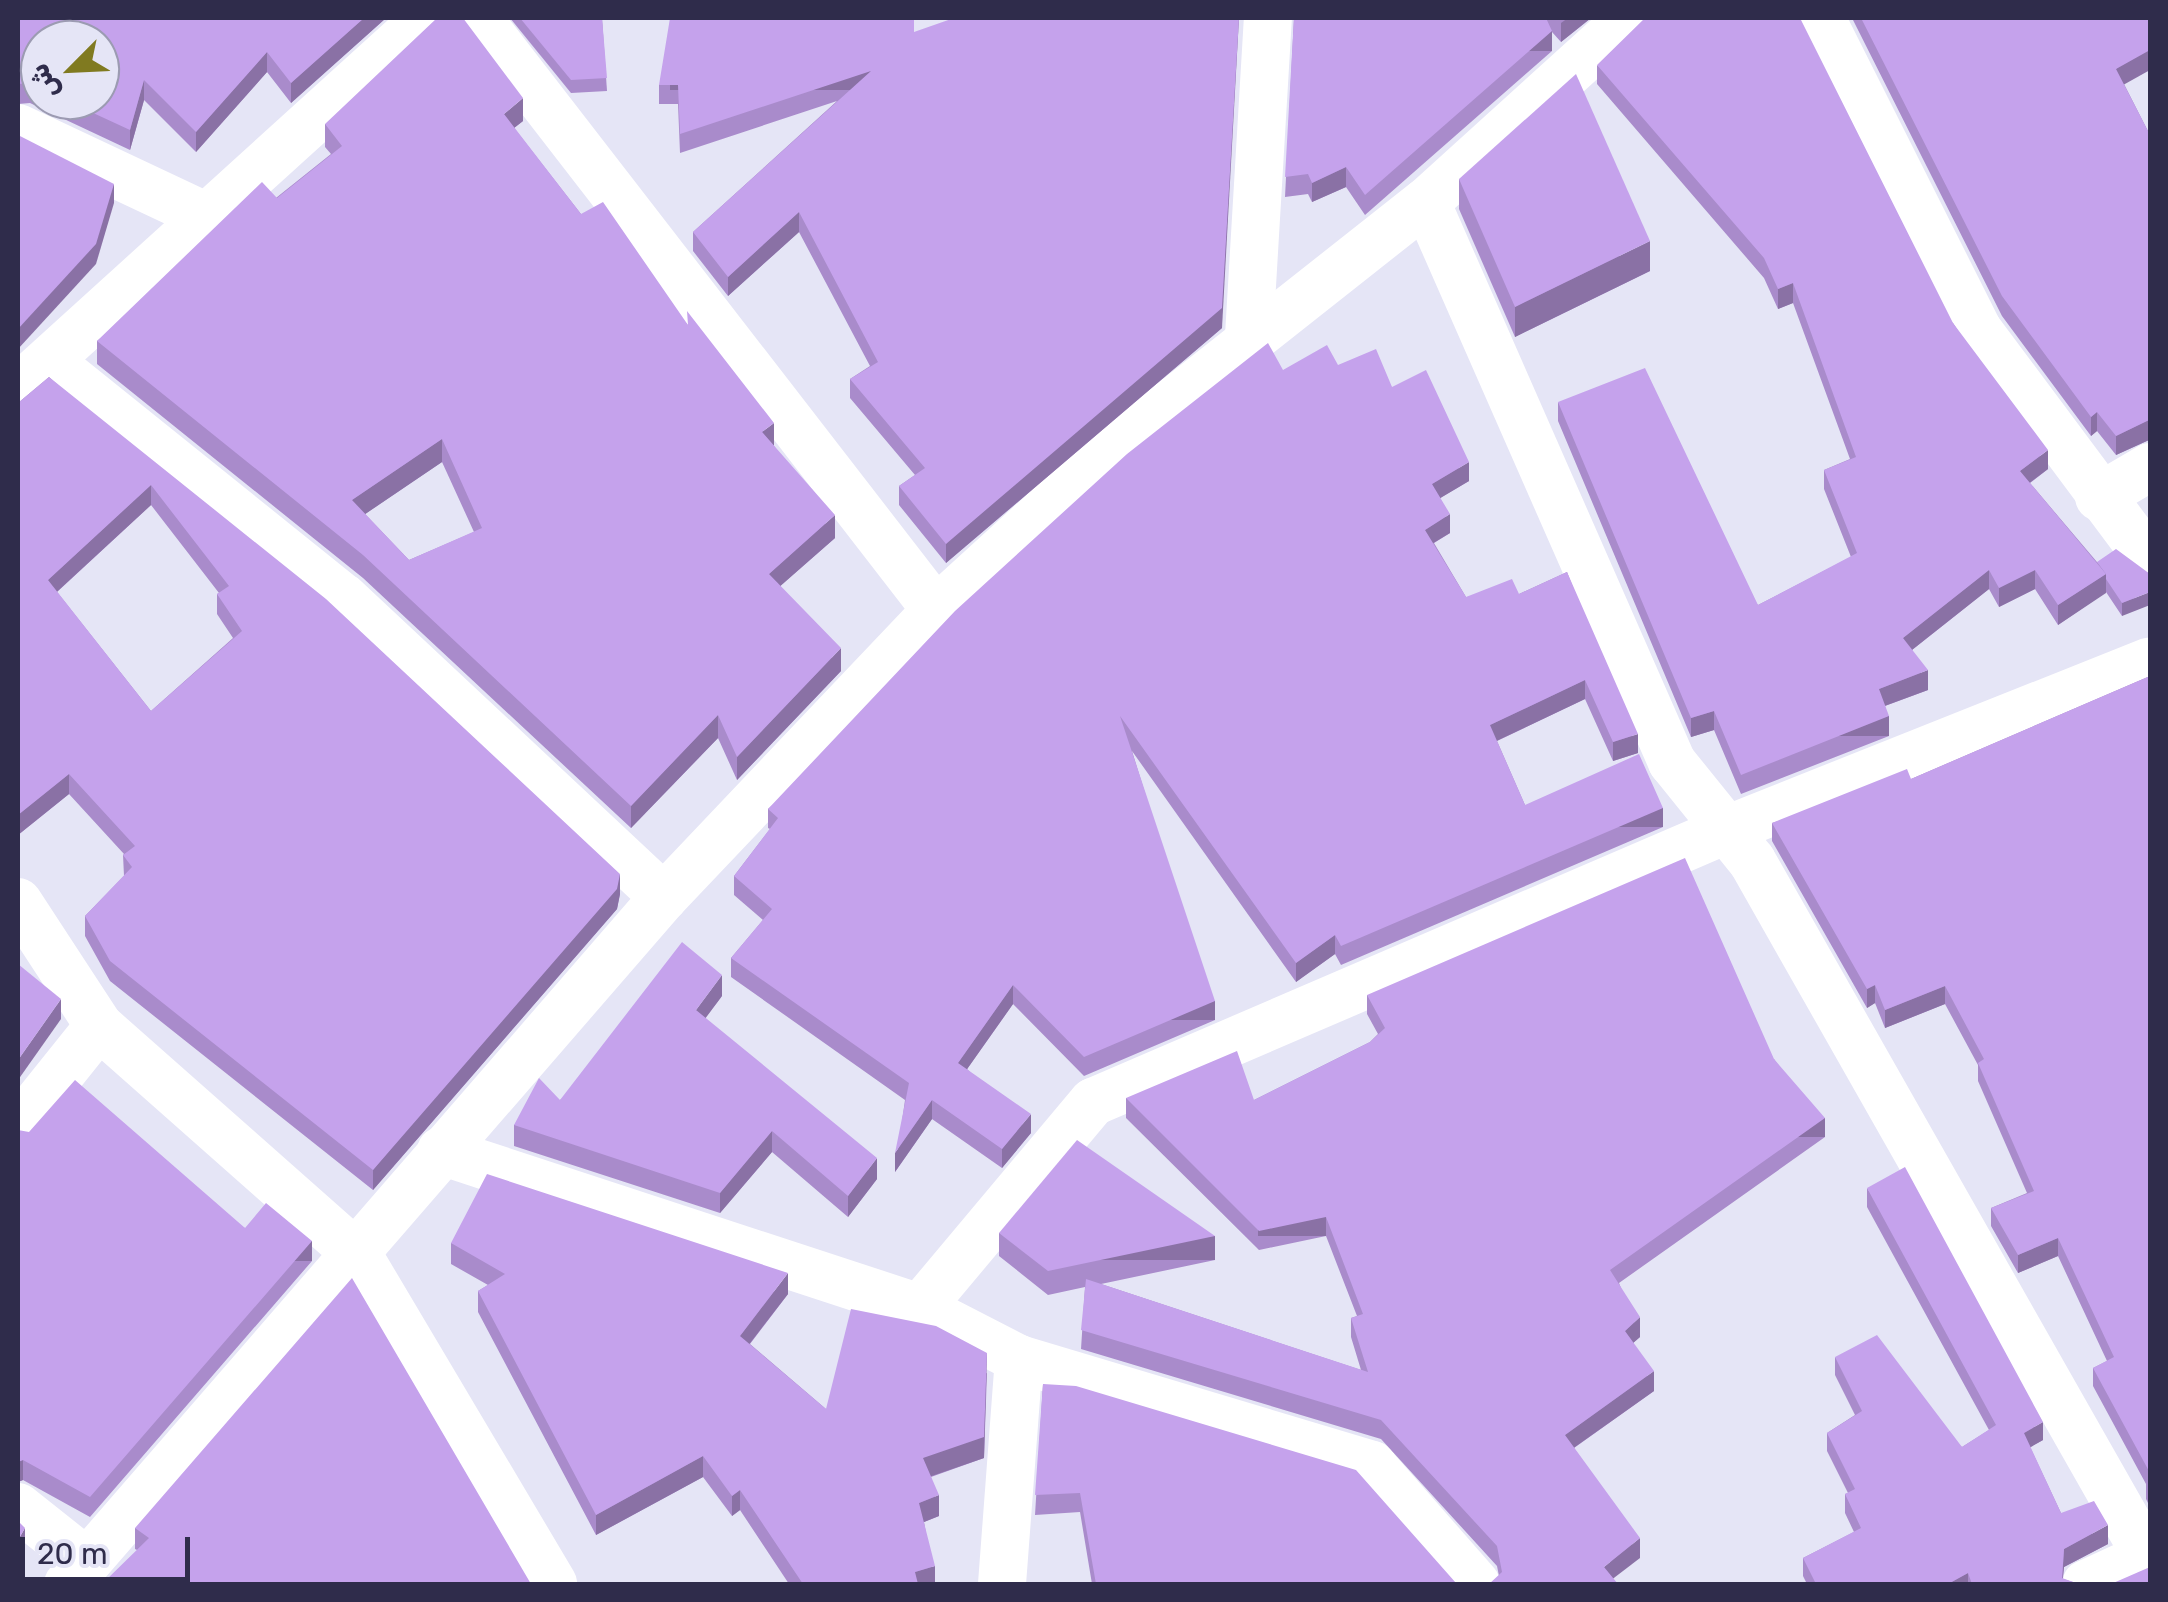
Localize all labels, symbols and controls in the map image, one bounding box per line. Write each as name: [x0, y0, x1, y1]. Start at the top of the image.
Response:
north arrow: [20, 20, 120, 120]
text: ش: [22, 59, 66, 105]
scale bar: [25, 1517, 195, 1579]
text: 20 m: [37, 1536, 108, 1572]

